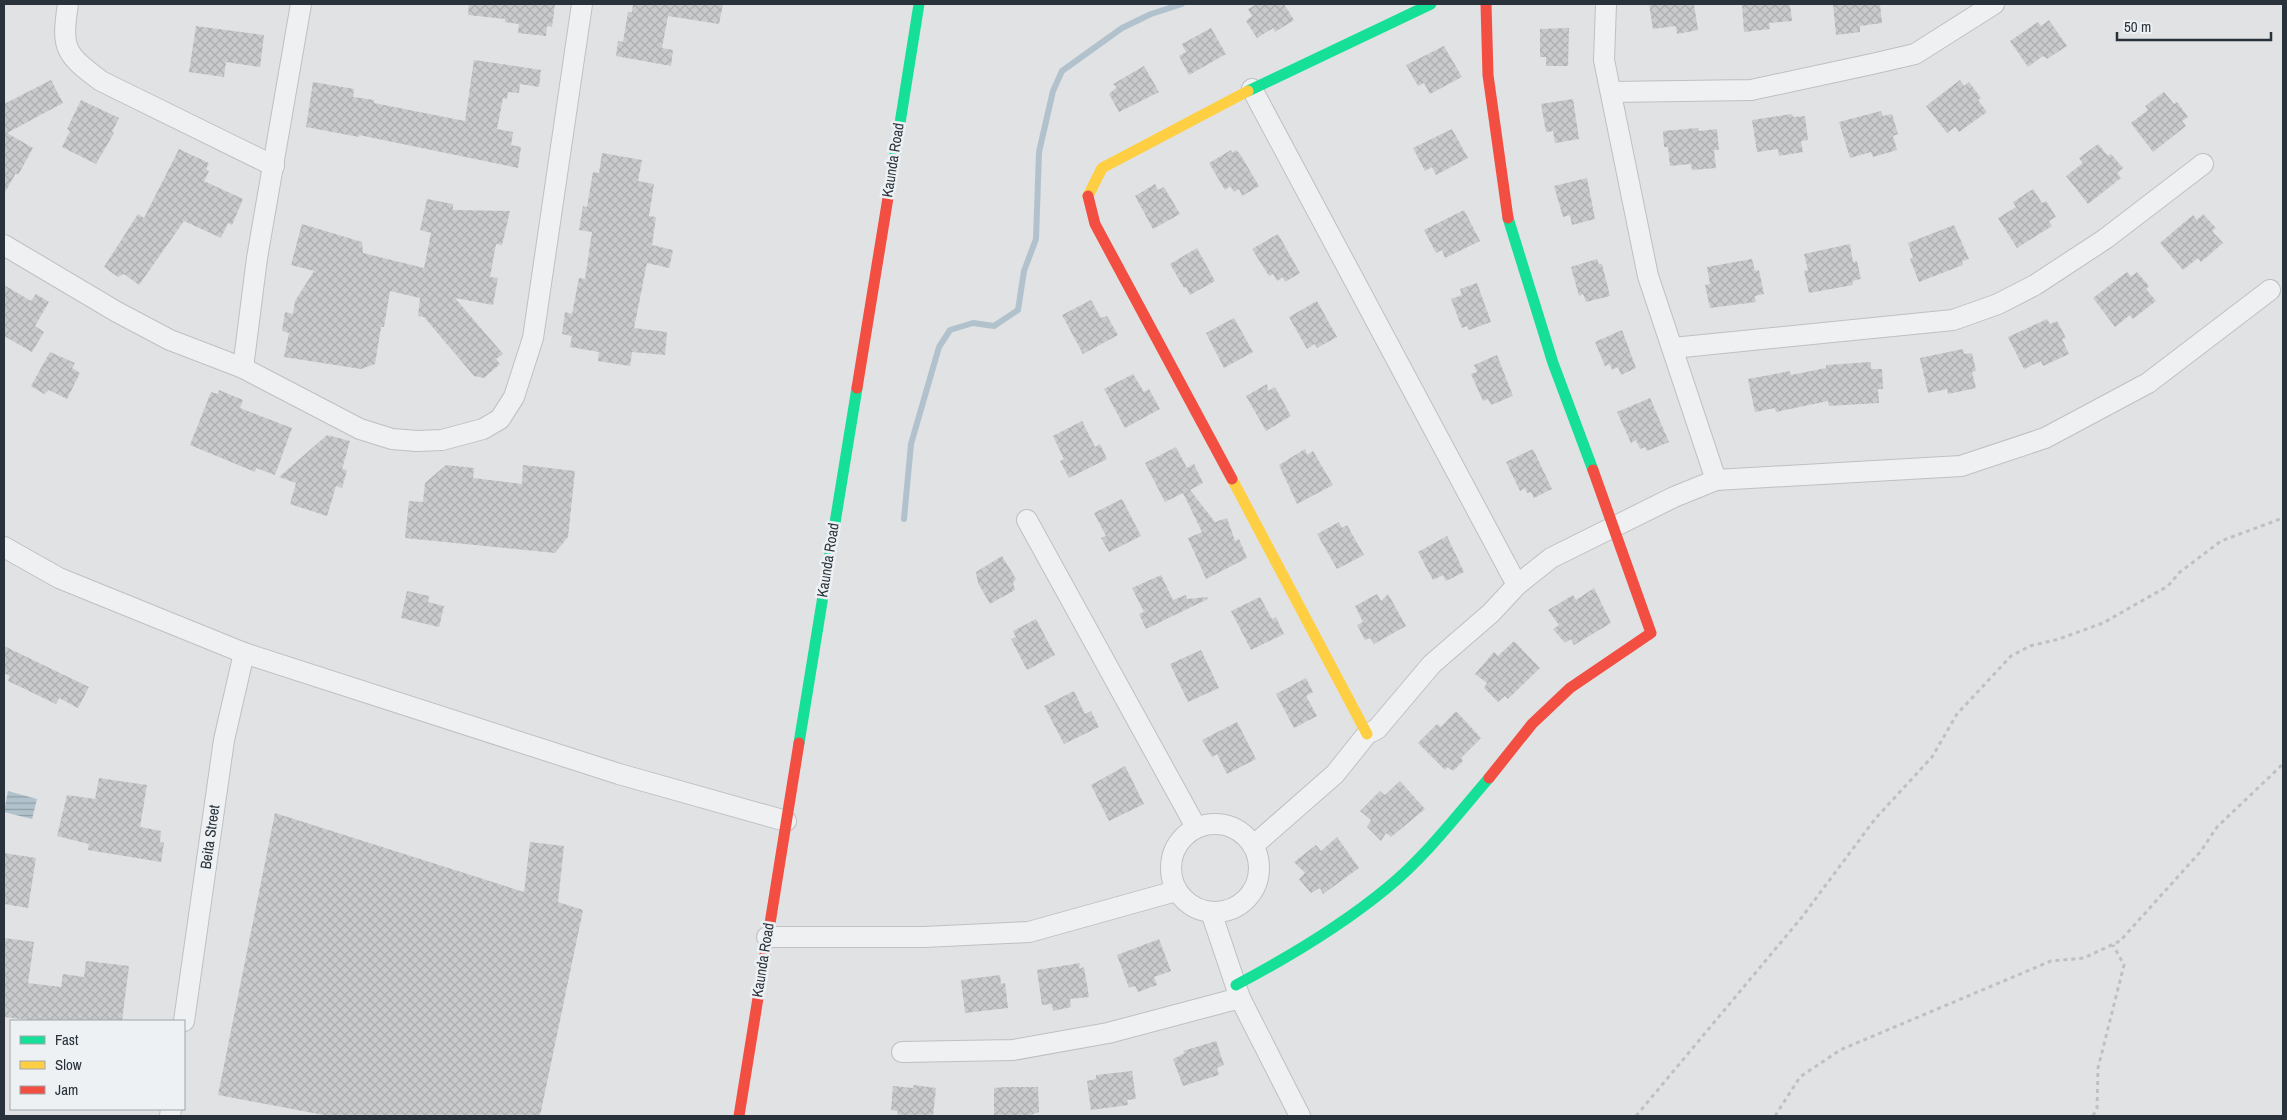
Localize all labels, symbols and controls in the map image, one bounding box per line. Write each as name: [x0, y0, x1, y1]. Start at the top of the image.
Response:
scale bar: [2117, 10, 2271, 42]
text: 50 m: [2124, 16, 2151, 37]
street label: Kaunda Road: [876, 121, 909, 199]
street label: Kaunda Road: [811, 521, 844, 599]
street label: Beita Street: [195, 803, 225, 871]
street label: Kaunda Road: [746, 921, 779, 999]
legend: [10, 1020, 185, 1110]
text: Fast: [55, 1029, 79, 1050]
text: Slow: [55, 1054, 82, 1075]
text: Jam: [55, 1079, 78, 1100]

